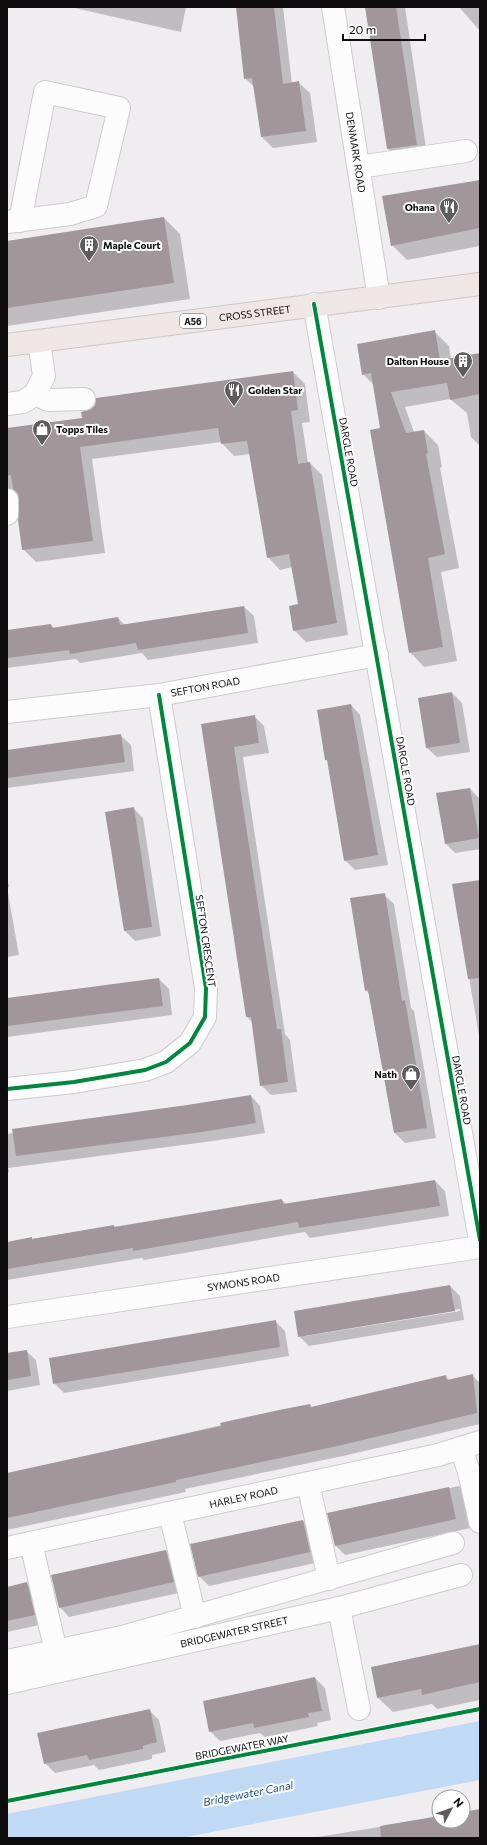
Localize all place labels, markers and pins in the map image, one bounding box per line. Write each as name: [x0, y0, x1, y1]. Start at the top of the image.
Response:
restaurant icon: Ohana: [438, 196, 460, 224]
place label: Ohana: [405, 201, 435, 213]
building icon: Maple Court: [78, 234, 100, 262]
place label: Maple Court: [103, 239, 161, 251]
building icon: Dalton House: [452, 350, 474, 378]
place label: Dalton House: [387, 355, 449, 367]
restaurant icon: Golden Star: [223, 379, 245, 407]
place label: Golden Star: [248, 384, 302, 396]
shop icon: Topps Tiles: [31, 418, 53, 446]
place label: Topps Tiles: [56, 423, 108, 435]
shop icon: Nath: [400, 1063, 422, 1091]
place label: Nath: [374, 1068, 397, 1080]

